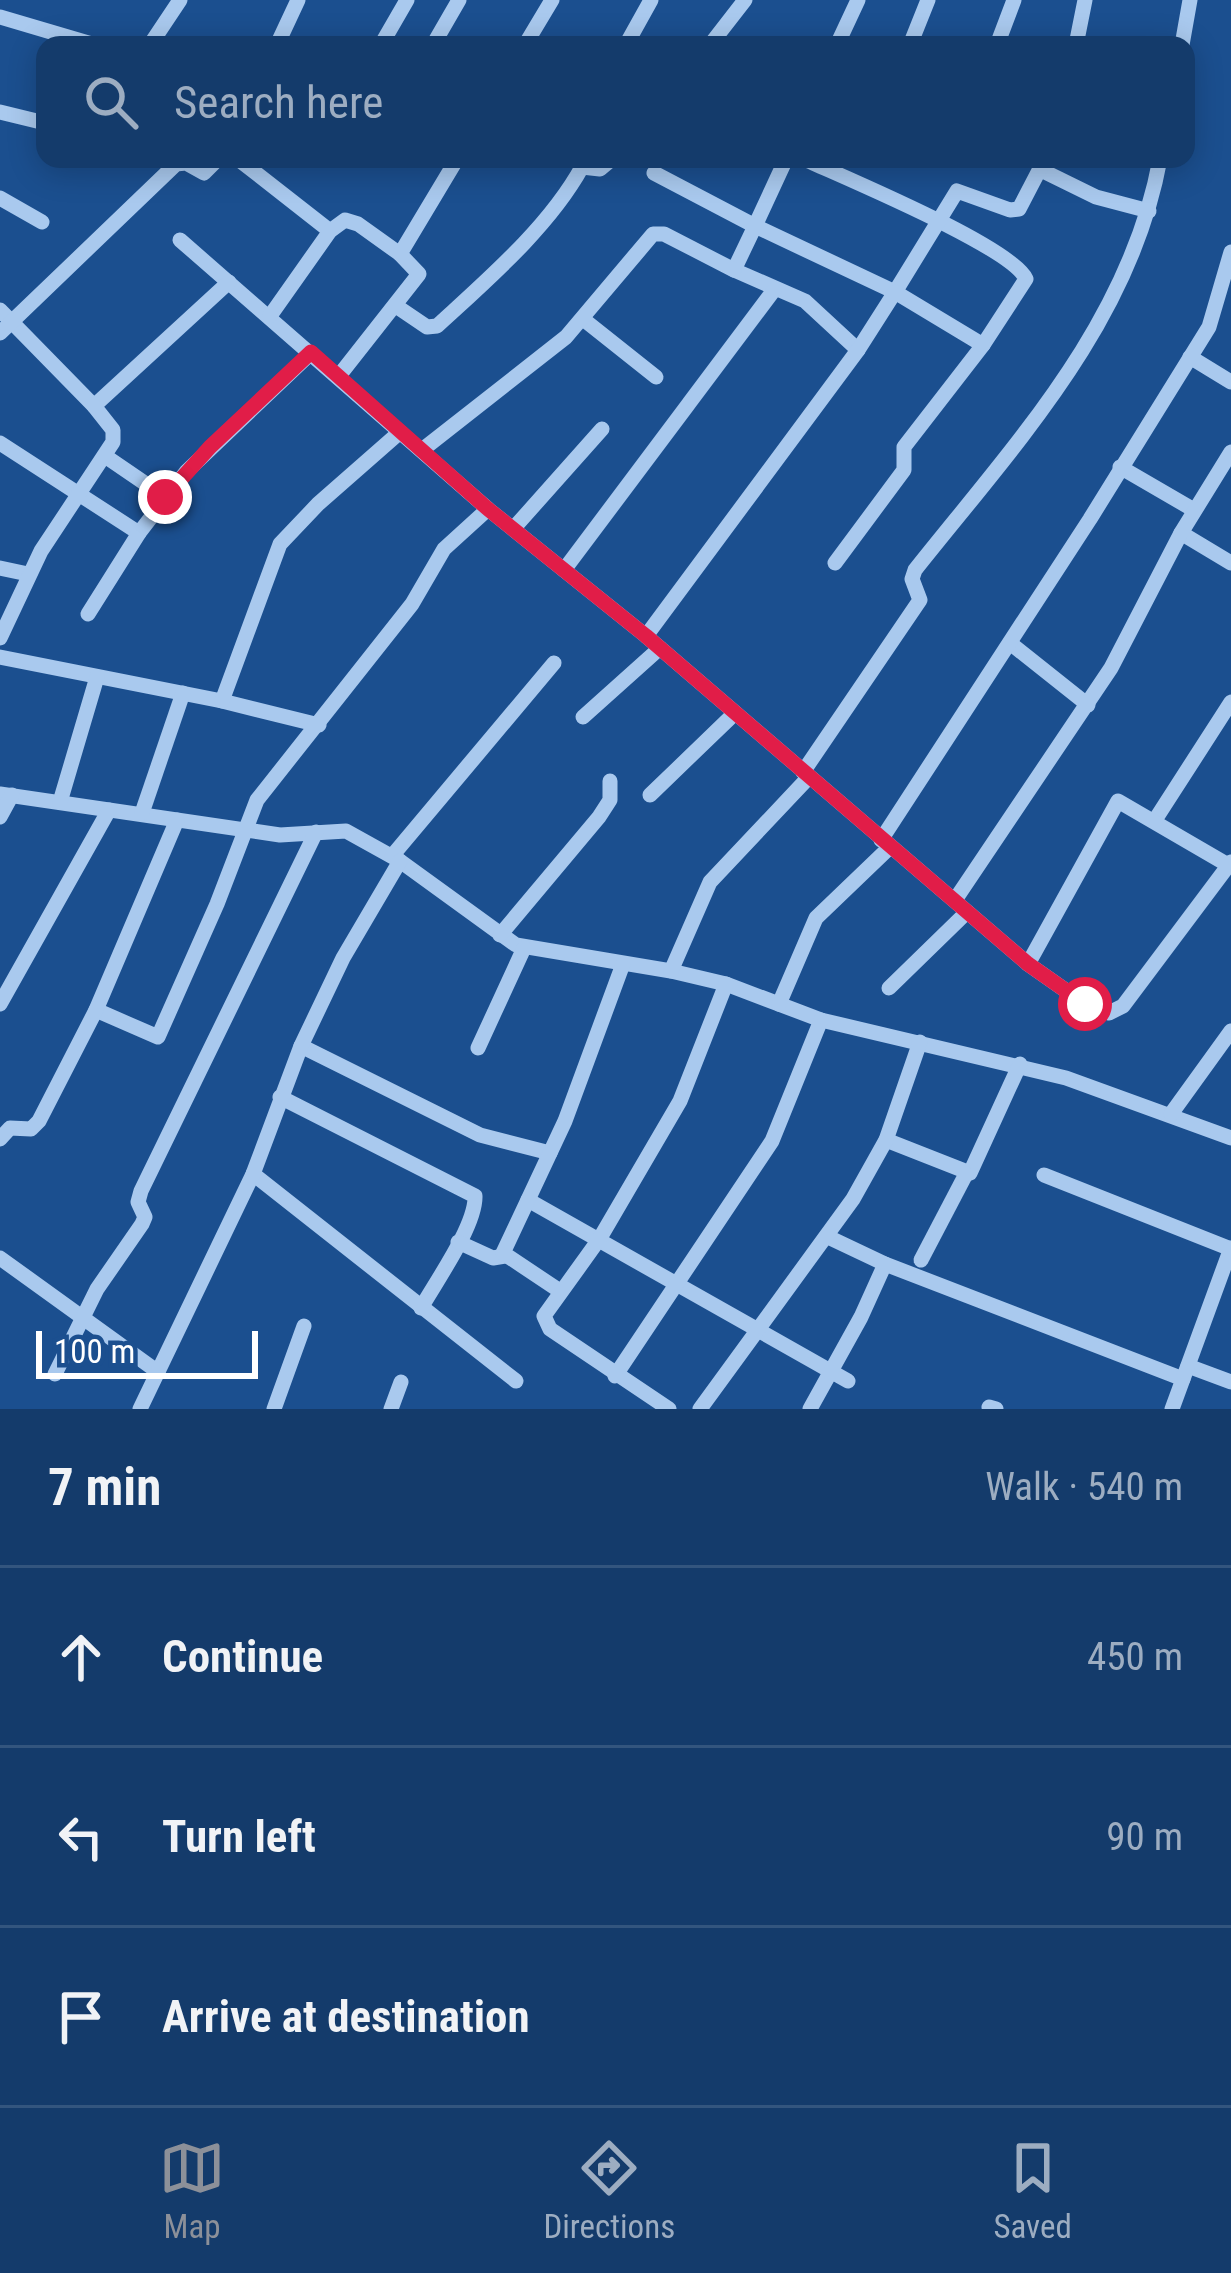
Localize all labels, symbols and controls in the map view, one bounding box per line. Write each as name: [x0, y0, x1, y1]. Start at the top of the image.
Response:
search box: [36, 36, 1195, 168]
icon: search: [78, 69, 144, 135]
text: Search here: [174, 76, 383, 129]
route end: [138, 470, 192, 524]
route start: [1058, 977, 1112, 1031]
scale bar: [36, 1325, 258, 1378]
text: 100 m: [54, 1332, 135, 1371]
text: 7 min: [48, 1458, 161, 1517]
text: Walk · 540 m: [985, 1464, 1183, 1510]
icon: ahead: [48, 1624, 114, 1690]
text: Continue: [162, 1630, 323, 1683]
text: 450 m: [1087, 1634, 1183, 1680]
icon: left: [48, 1804, 114, 1870]
text: Turn left: [162, 1810, 316, 1863]
text: 90 m: [1106, 1814, 1183, 1860]
icon: arrive: [48, 1984, 114, 2050]
text: Arrive at destination: [162, 1990, 530, 2043]
tab: Map: [159, 2135, 225, 2246]
tab: Directions: [543, 2135, 675, 2246]
tab: Saved: [993, 2135, 1072, 2246]

